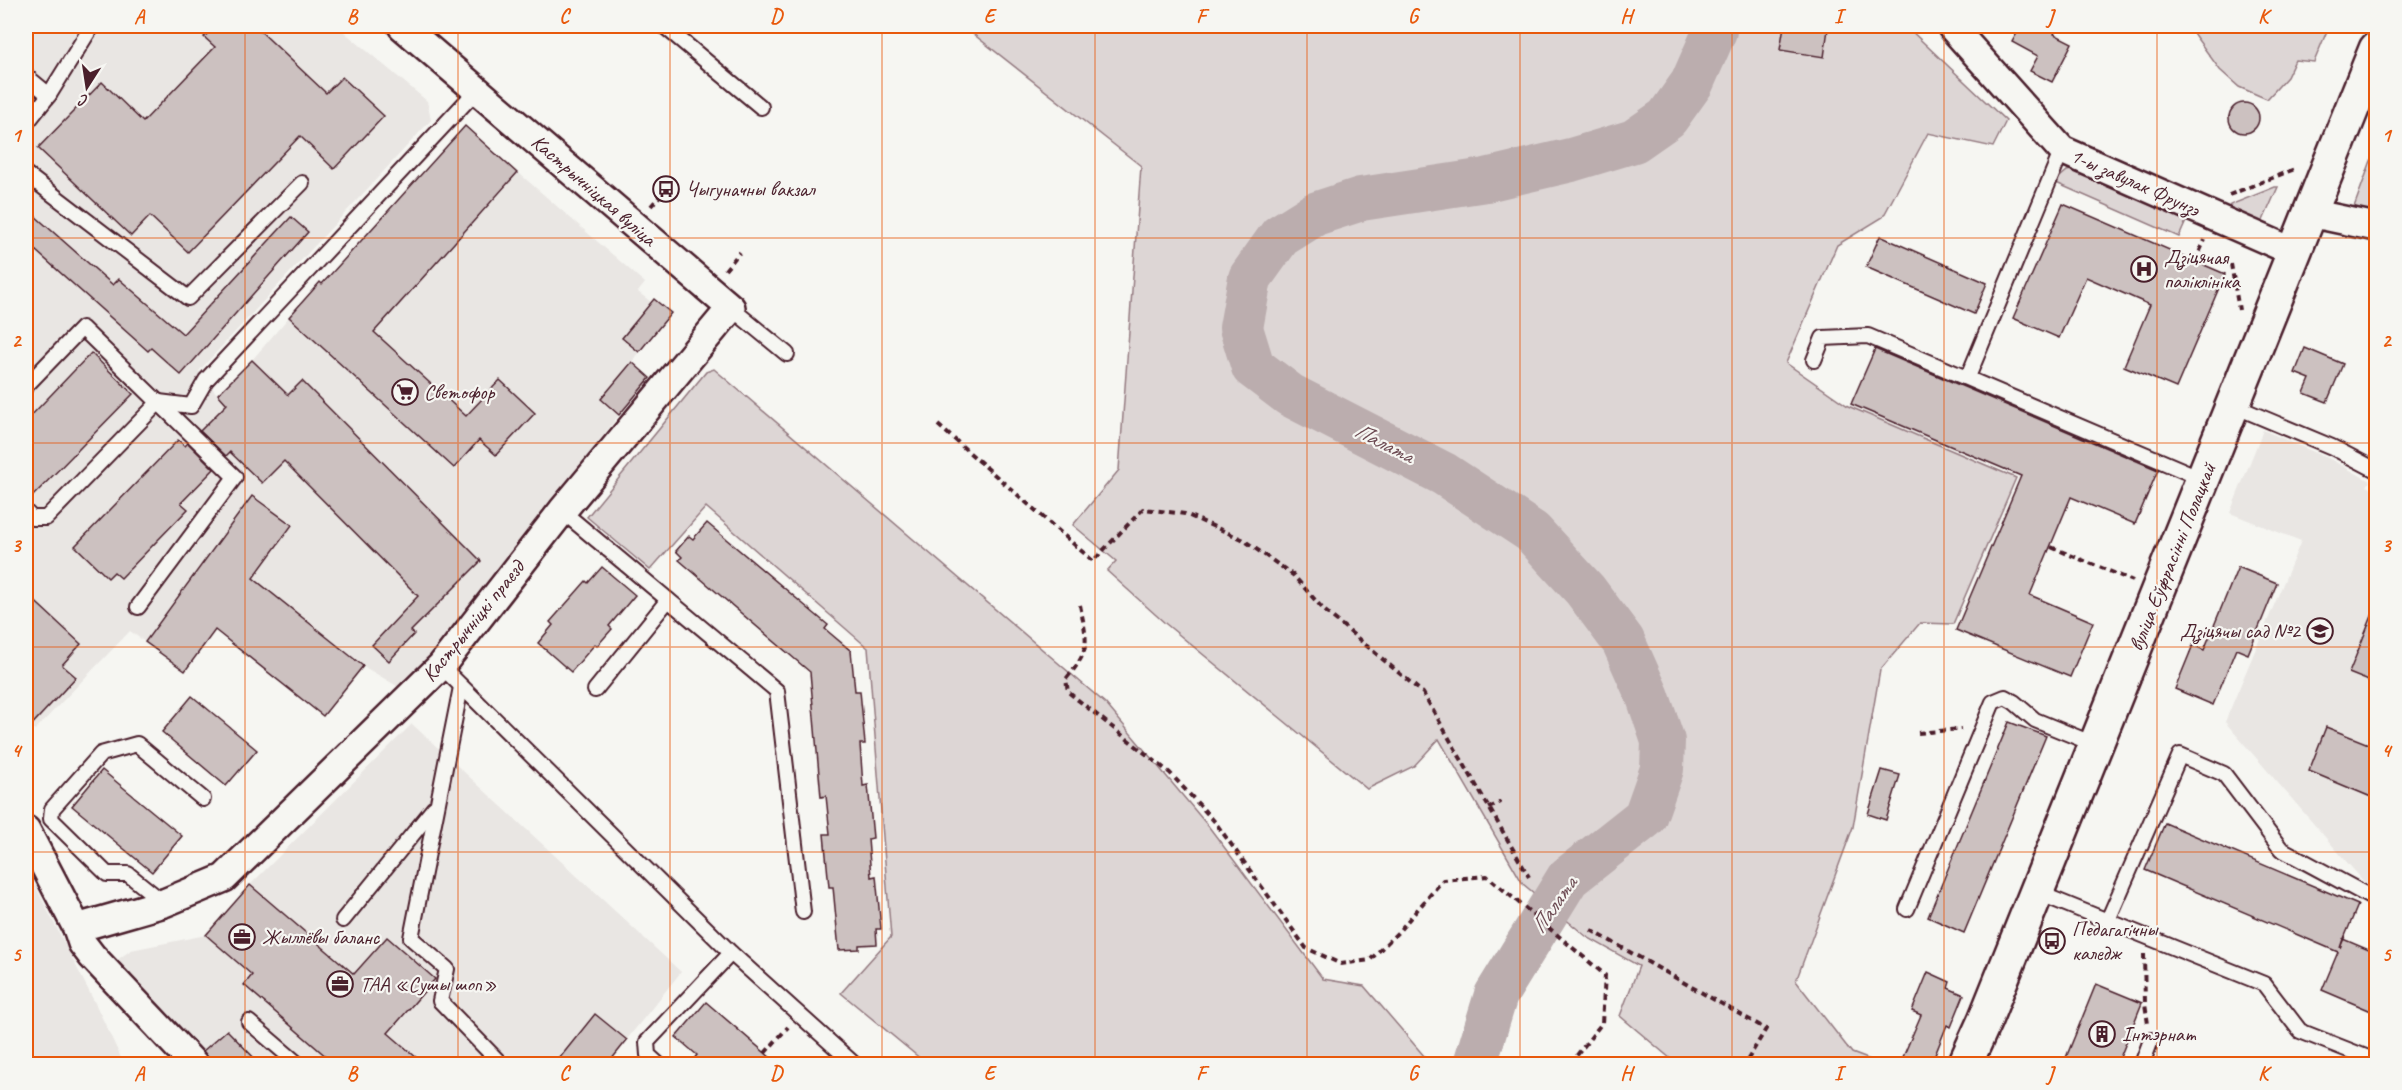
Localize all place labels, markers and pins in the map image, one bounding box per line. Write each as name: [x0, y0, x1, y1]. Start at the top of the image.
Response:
bus stop icon: Чыгуначны вакзал: [651, 174, 681, 204]
place label: Чыгуначны вакзал: [686, 176, 816, 202]
place label: Дзіцячая паліклініка: [2164, 244, 2241, 294]
hospital icon: Дзіцячая паліклініка: [2129, 254, 2159, 284]
supermarket icon: Светофор: [390, 377, 420, 407]
place label: Светофор: [424, 379, 496, 405]
school or university icon: Дзіцячы сад №2: [2305, 616, 2335, 646]
place label: Дзіцячы сад №2: [2180, 618, 2302, 645]
place label: Педагагічны каледж: [2072, 916, 2159, 966]
office icon: Жыллёвы баланс: [227, 922, 257, 952]
place label: Жыллёвы баланс: [262, 924, 381, 950]
bus stop icon: Педагагічны каледж: [2037, 926, 2067, 956]
office icon: ТАА «Сушы шоп»: [325, 969, 355, 999]
place label: ТАА «Сушы шоп»: [360, 971, 497, 997]
building icon: Інтэрнат: [2087, 1019, 2117, 1049]
place label: Інтэрнат: [2122, 1021, 2197, 1047]

